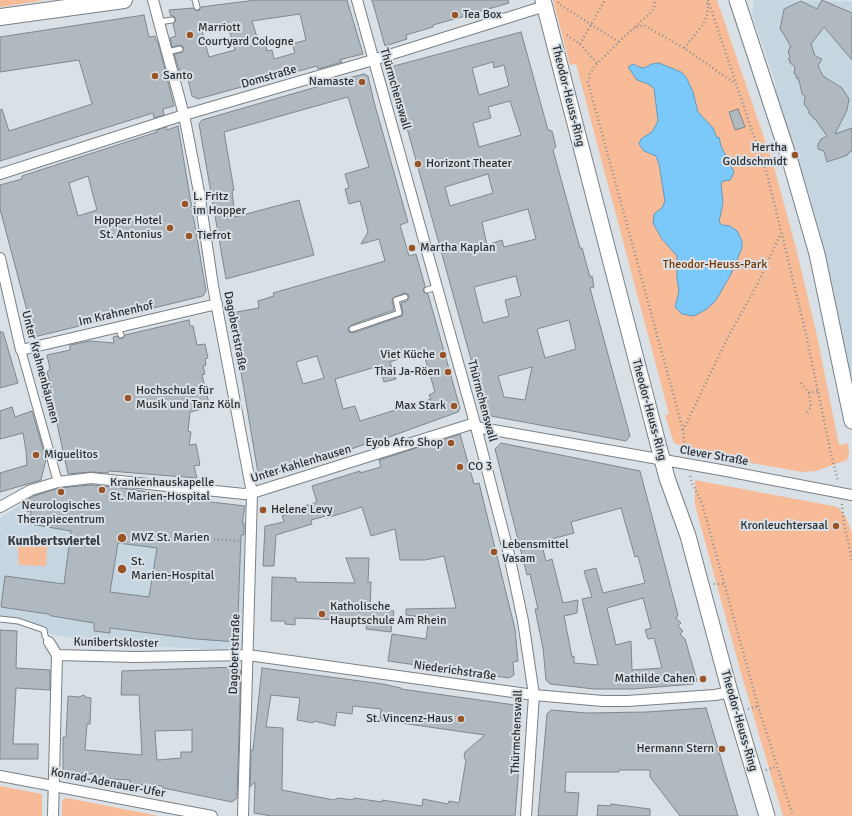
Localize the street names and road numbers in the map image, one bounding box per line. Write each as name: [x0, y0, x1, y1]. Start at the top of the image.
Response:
street label: Theodor-Heuss-Ring: [548, 44, 588, 148]
street label: Thürmchenswall: [376, 46, 414, 132]
street label: Domstraße: [240, 62, 298, 92]
street label: Dagobertstraße: [220, 290, 250, 372]
street label: Im Krahnenhof: [78, 298, 154, 330]
street label: Unter Krahnenbäumen: [18, 309, 62, 425]
street label: Thürmchenswall: [464, 358, 500, 444]
street label: Theodor-Heuss-Ring: [629, 358, 669, 462]
street label: Unter Kahlenhausen: [249, 442, 353, 486]
street label: Clever Straße: [678, 443, 750, 469]
street label: Dagobertstraße: [226, 613, 244, 695]
street label: Kunibertskloster: [73, 635, 159, 651]
street label: Niederichstraße: [413, 658, 497, 684]
street label: Theodor-Heuss-Ring: [718, 669, 760, 773]
street label: Thürmchenswall: [508, 690, 526, 774]
street label: Konrad-Adenauer-Ufer: [50, 765, 166, 801]

